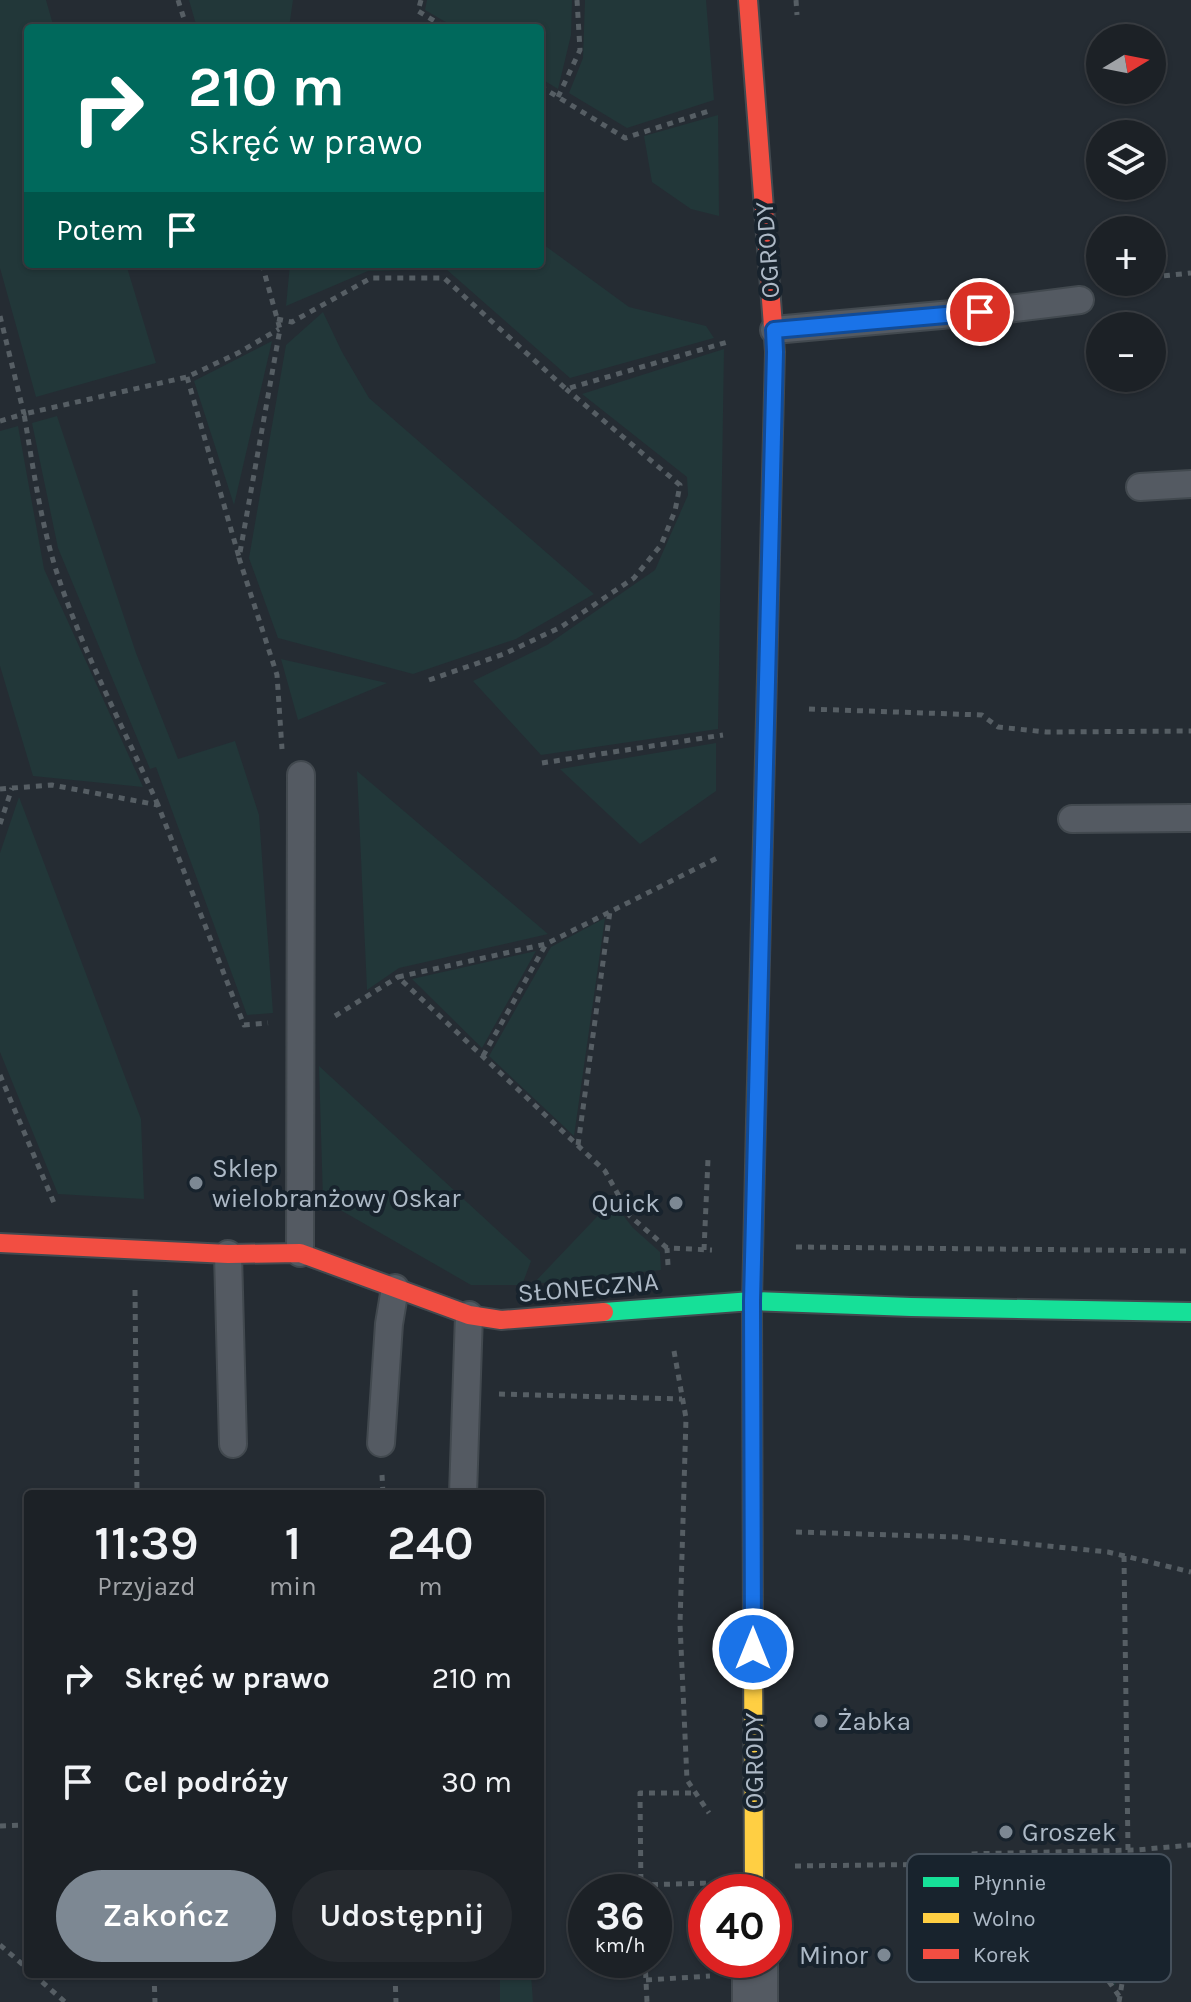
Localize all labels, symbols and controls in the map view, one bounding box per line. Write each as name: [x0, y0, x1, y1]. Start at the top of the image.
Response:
north arrow: [1086, 24, 1166, 104]
map controls: [1086, 24, 1166, 392]
text: 210 m: [188, 54, 345, 119]
icon: right: [56, 56, 160, 160]
button: layers: [1086, 120, 1166, 200]
text: Skręć w prawo: [188, 121, 423, 163]
street label: OGRODY: [749, 200, 786, 299]
icon: arrive: [160, 208, 204, 252]
text: Potem: [56, 212, 144, 248]
button: +: [1086, 216, 1166, 296]
pin: [946, 278, 1014, 346]
icon: arrive: [958, 290, 1002, 334]
button: −: [1086, 312, 1166, 392]
place label: Sklep wielobranżowy Oskar: [212, 1153, 461, 1214]
marker: Sklep wielobranżowy Oskar: [187, 1174, 205, 1192]
place label: Quick: [592, 1188, 660, 1219]
marker: Quick: [667, 1194, 685, 1212]
street label: SŁONECZNA: [516, 1266, 660, 1309]
text: 11:39: [94, 1515, 199, 1571]
text: 1: [284, 1515, 301, 1571]
text: 240: [387, 1515, 474, 1571]
text: Przyjazd: [97, 1571, 196, 1602]
text: min: [269, 1571, 317, 1602]
text: m: [418, 1571, 443, 1602]
position arrow: [711, 1607, 795, 1691]
icon: right: [56, 1656, 100, 1700]
text: Skręć w prawo: [124, 1660, 330, 1696]
text: 210 m: [432, 1660, 512, 1696]
place label: Żabka: [837, 1706, 911, 1737]
street label: OGRODY: [739, 1712, 770, 1810]
marker: Żabka: [812, 1712, 830, 1730]
icon: arrive: [56, 1760, 100, 1804]
text: Cel podróży: [124, 1764, 288, 1800]
text: 30 m: [441, 1764, 512, 1800]
place label: Groszek: [1022, 1817, 1116, 1848]
marker: Groszek: [997, 1823, 1015, 1841]
legend: [907, 1854, 1171, 1982]
button: Zakończ: [56, 1870, 276, 1962]
button: Udostępnij: [292, 1870, 512, 1962]
text: Płynnie: [973, 1870, 1046, 1896]
speed limit sign: 40: [688, 1874, 792, 1978]
text: 36: [595, 1892, 645, 1939]
text: Wolno: [973, 1906, 1035, 1932]
text: km/h: [595, 1934, 645, 1957]
place label: Minor: [799, 1940, 869, 1971]
text: Korek: [973, 1942, 1030, 1968]
marker: Minor: [875, 1946, 893, 1964]

